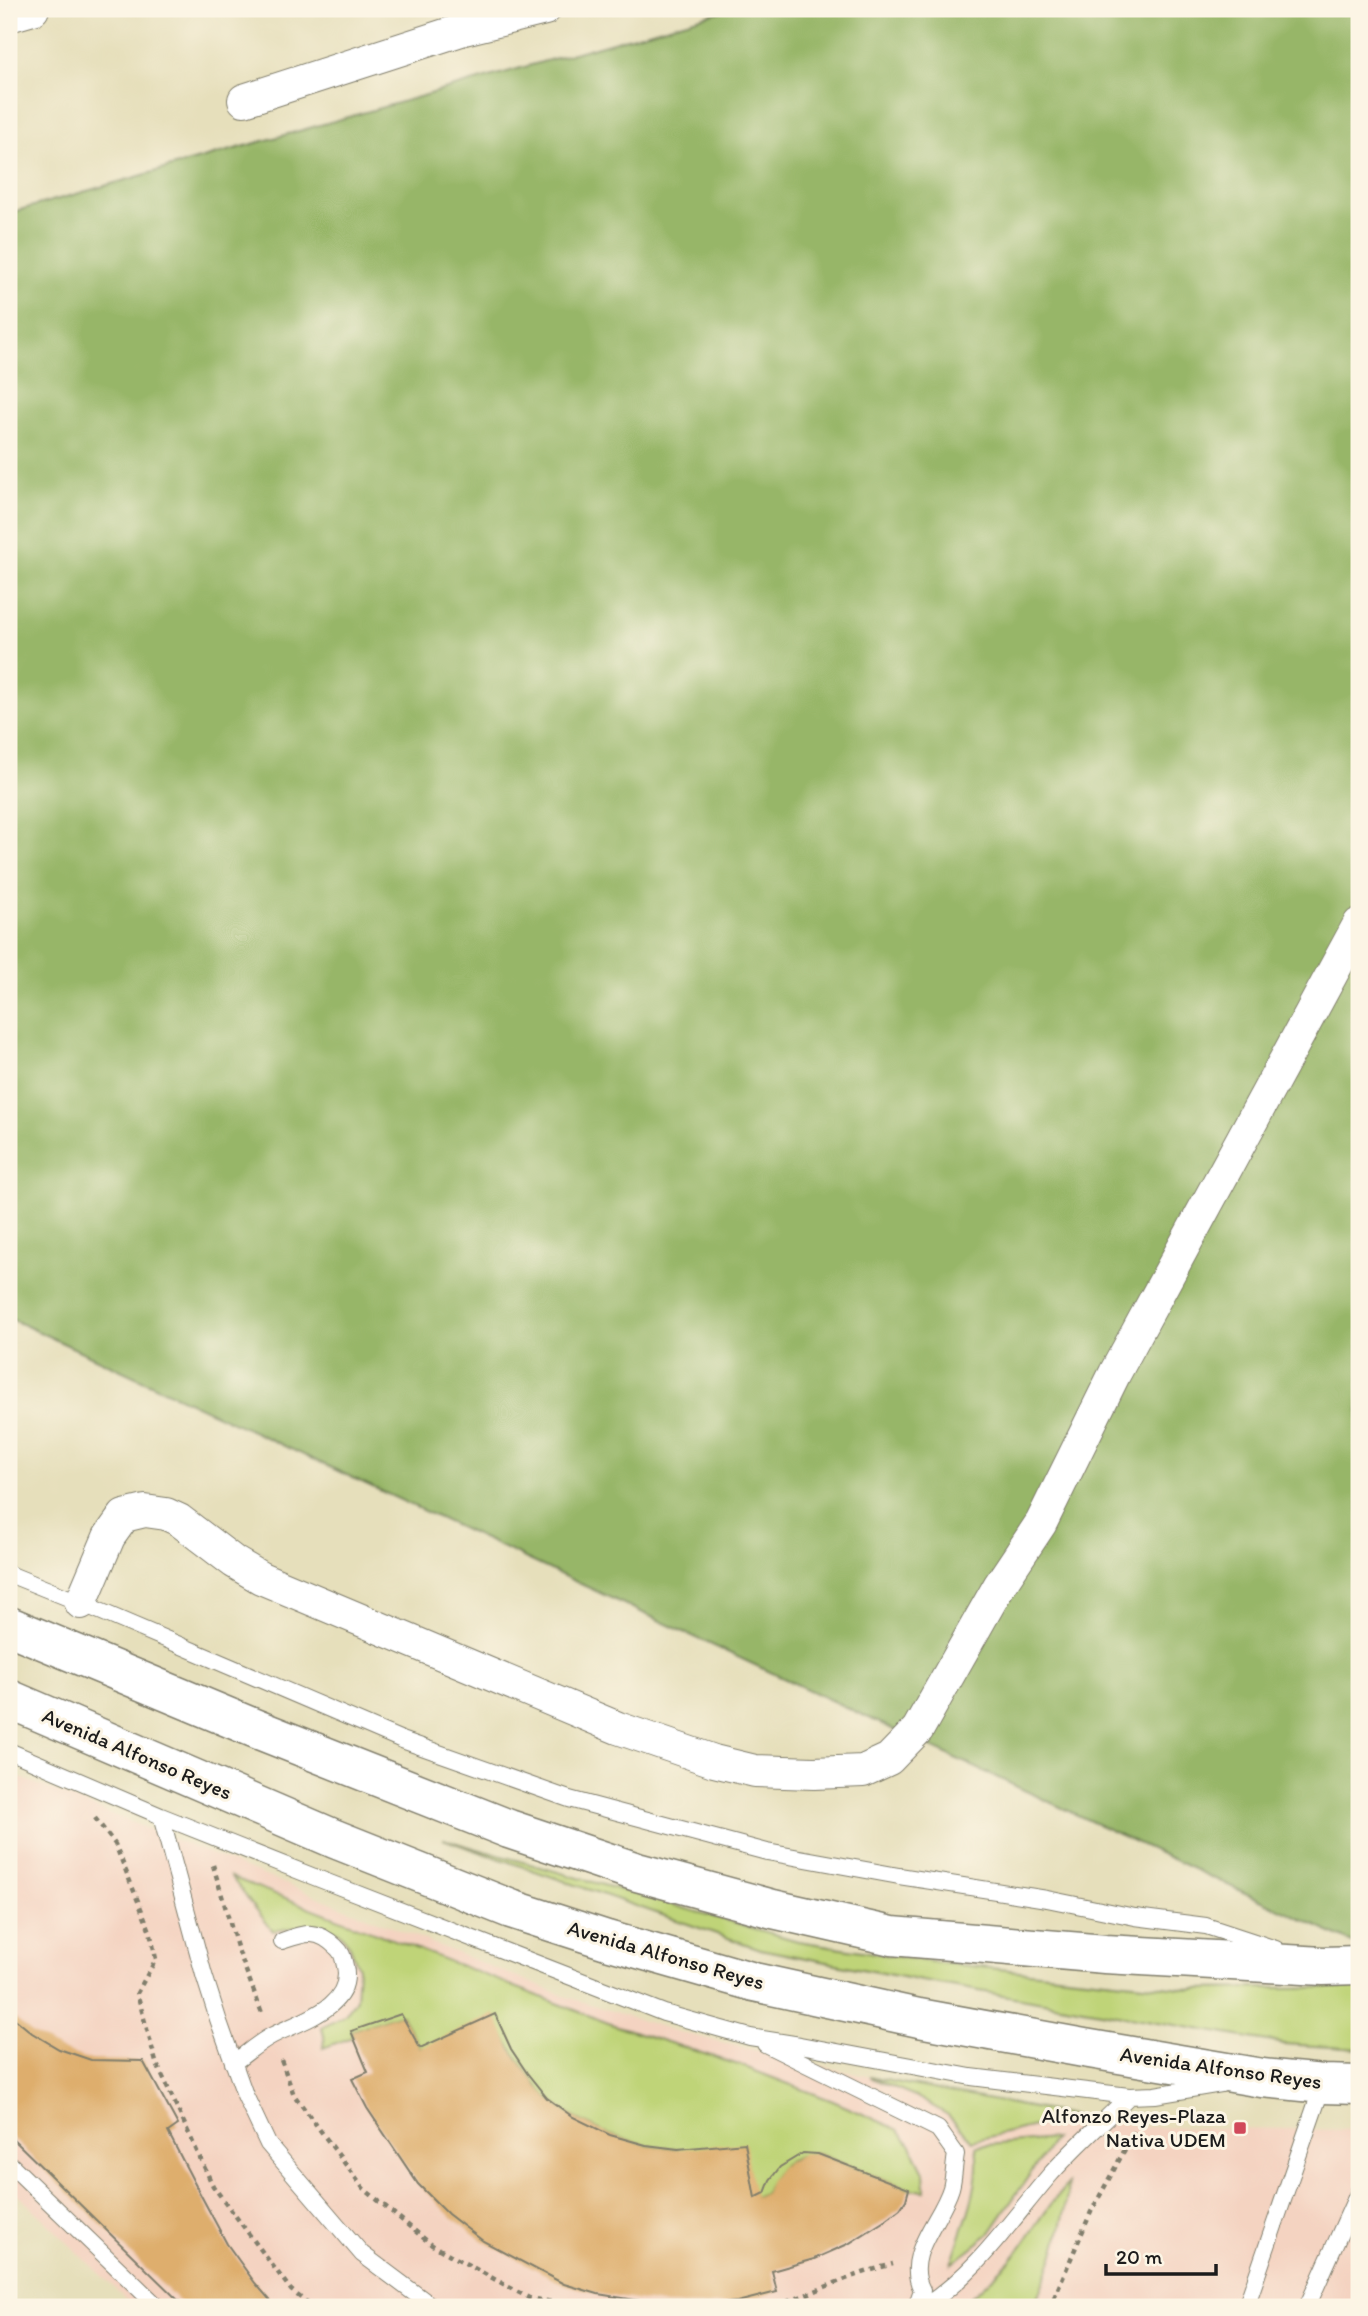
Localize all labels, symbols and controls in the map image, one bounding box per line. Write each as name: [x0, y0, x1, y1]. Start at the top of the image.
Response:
street label: Avenida Alfonso Reyes: [39, 1702, 236, 1805]
street label: Avenida Alfonso Reyes: [565, 1914, 767, 1995]
street label: Avenida Alfonso Reyes: [1119, 2041, 1323, 2094]
place label: Alfonzo Reyes-Plaza Nativa UDEM: [1042, 2103, 1226, 2152]
marker: Alfonzo Reyes-Plaza Nativa UDEM: [1232, 2120, 1248, 2136]
scale bar: [1106, 2232, 1216, 2276]
text: 20 m: [1116, 2244, 1163, 2269]

